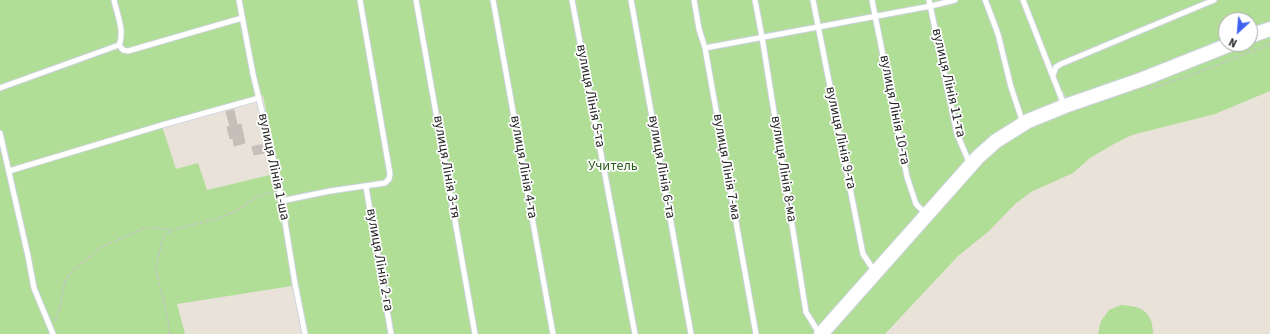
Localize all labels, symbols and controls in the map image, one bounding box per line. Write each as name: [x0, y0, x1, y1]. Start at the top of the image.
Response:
north arrow: [1218, 12, 1258, 52]
street label: вулиця Лінія 11-та: [927, 27, 969, 139]
text: N: [1226, 34, 1240, 51]
street label: вулиця Лінія 5-та: [572, 43, 608, 149]
street label: вулиця Лінія 10-та: [875, 54, 913, 166]
street label: вулиця Лінія 9-та: [821, 85, 859, 191]
street label: вулиця Лінія 1-ша: [253, 112, 293, 222]
street label: вулиця Лінія 7-ма: [708, 113, 744, 221]
street label: вулиця Лінія 3-тя: [429, 114, 463, 220]
street label: вулиця Лінія 4-та: [506, 114, 540, 220]
street label: вулиця Лінія 6-та: [644, 114, 678, 220]
street label: вулиця Лінія 8-ма: [766, 115, 800, 223]
park label: Учитель: [588, 159, 638, 175]
street label: вулиця Лінія 2-га: [362, 207, 396, 313]

